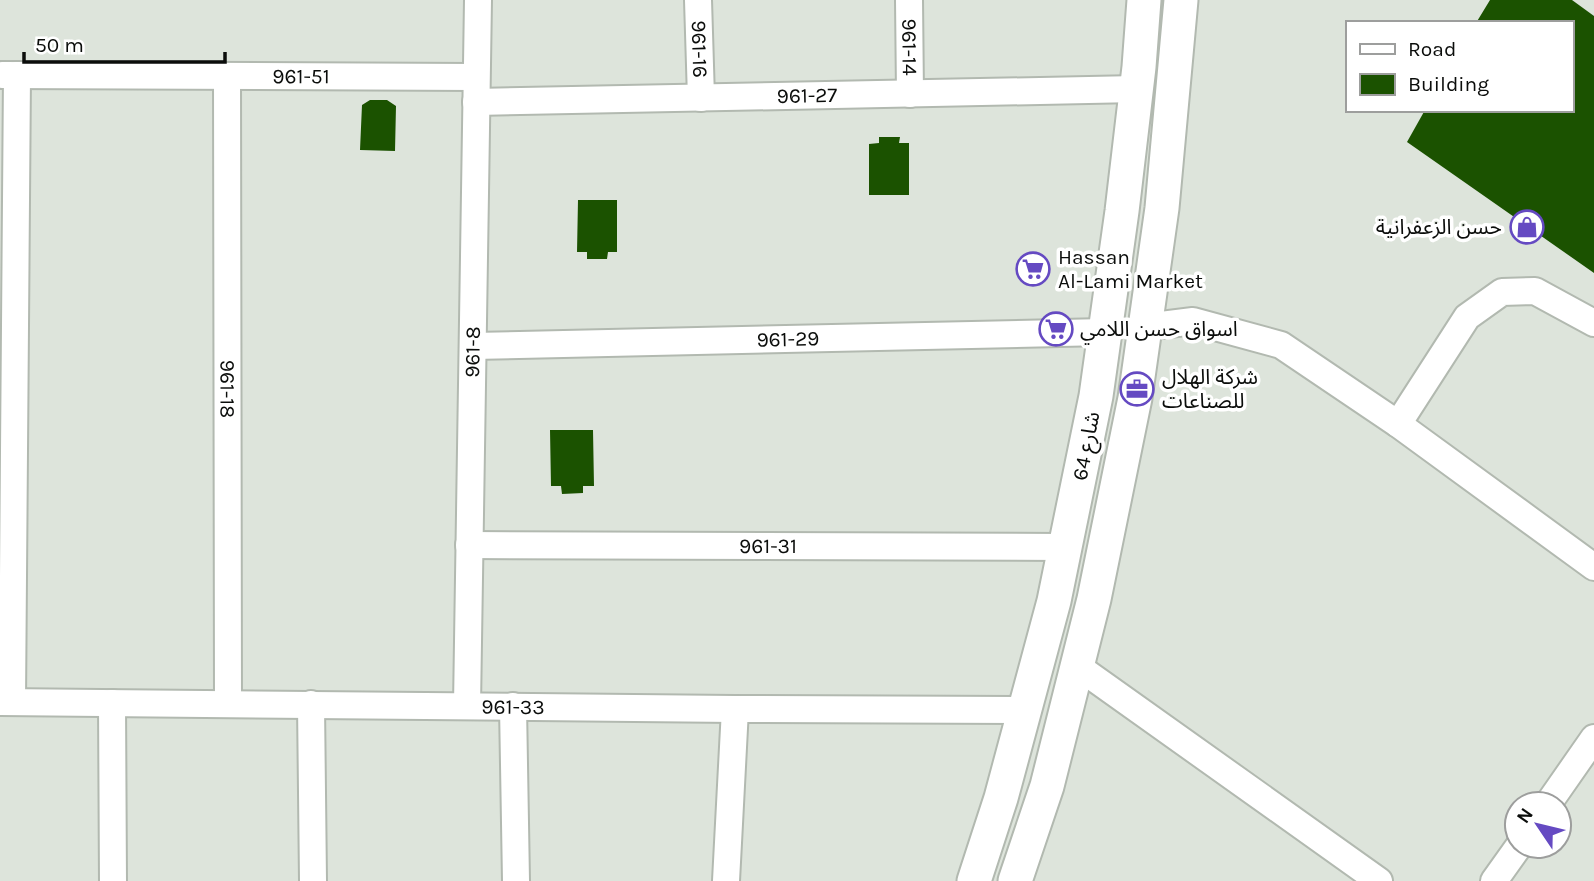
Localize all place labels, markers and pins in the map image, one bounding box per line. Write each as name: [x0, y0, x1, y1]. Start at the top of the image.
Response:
shop icon: حسن الزعفرانية: [1508, 208, 1546, 246]
place label: حسن الزعفرانية: [1376, 215, 1502, 239]
place label: Hassan Al-Lami Market: [1058, 245, 1203, 293]
supermarket icon: Hassan Al-Lami Market: [1014, 250, 1052, 288]
supermarket icon: اسواق حسن اللامي: [1037, 310, 1075, 348]
place label: اسواق حسن اللامي: [1080, 317, 1238, 345]
place label: شركة الهلال للصناعات: [1162, 365, 1258, 413]
office icon: شركة الهلال للصناعات: [1118, 370, 1156, 408]

